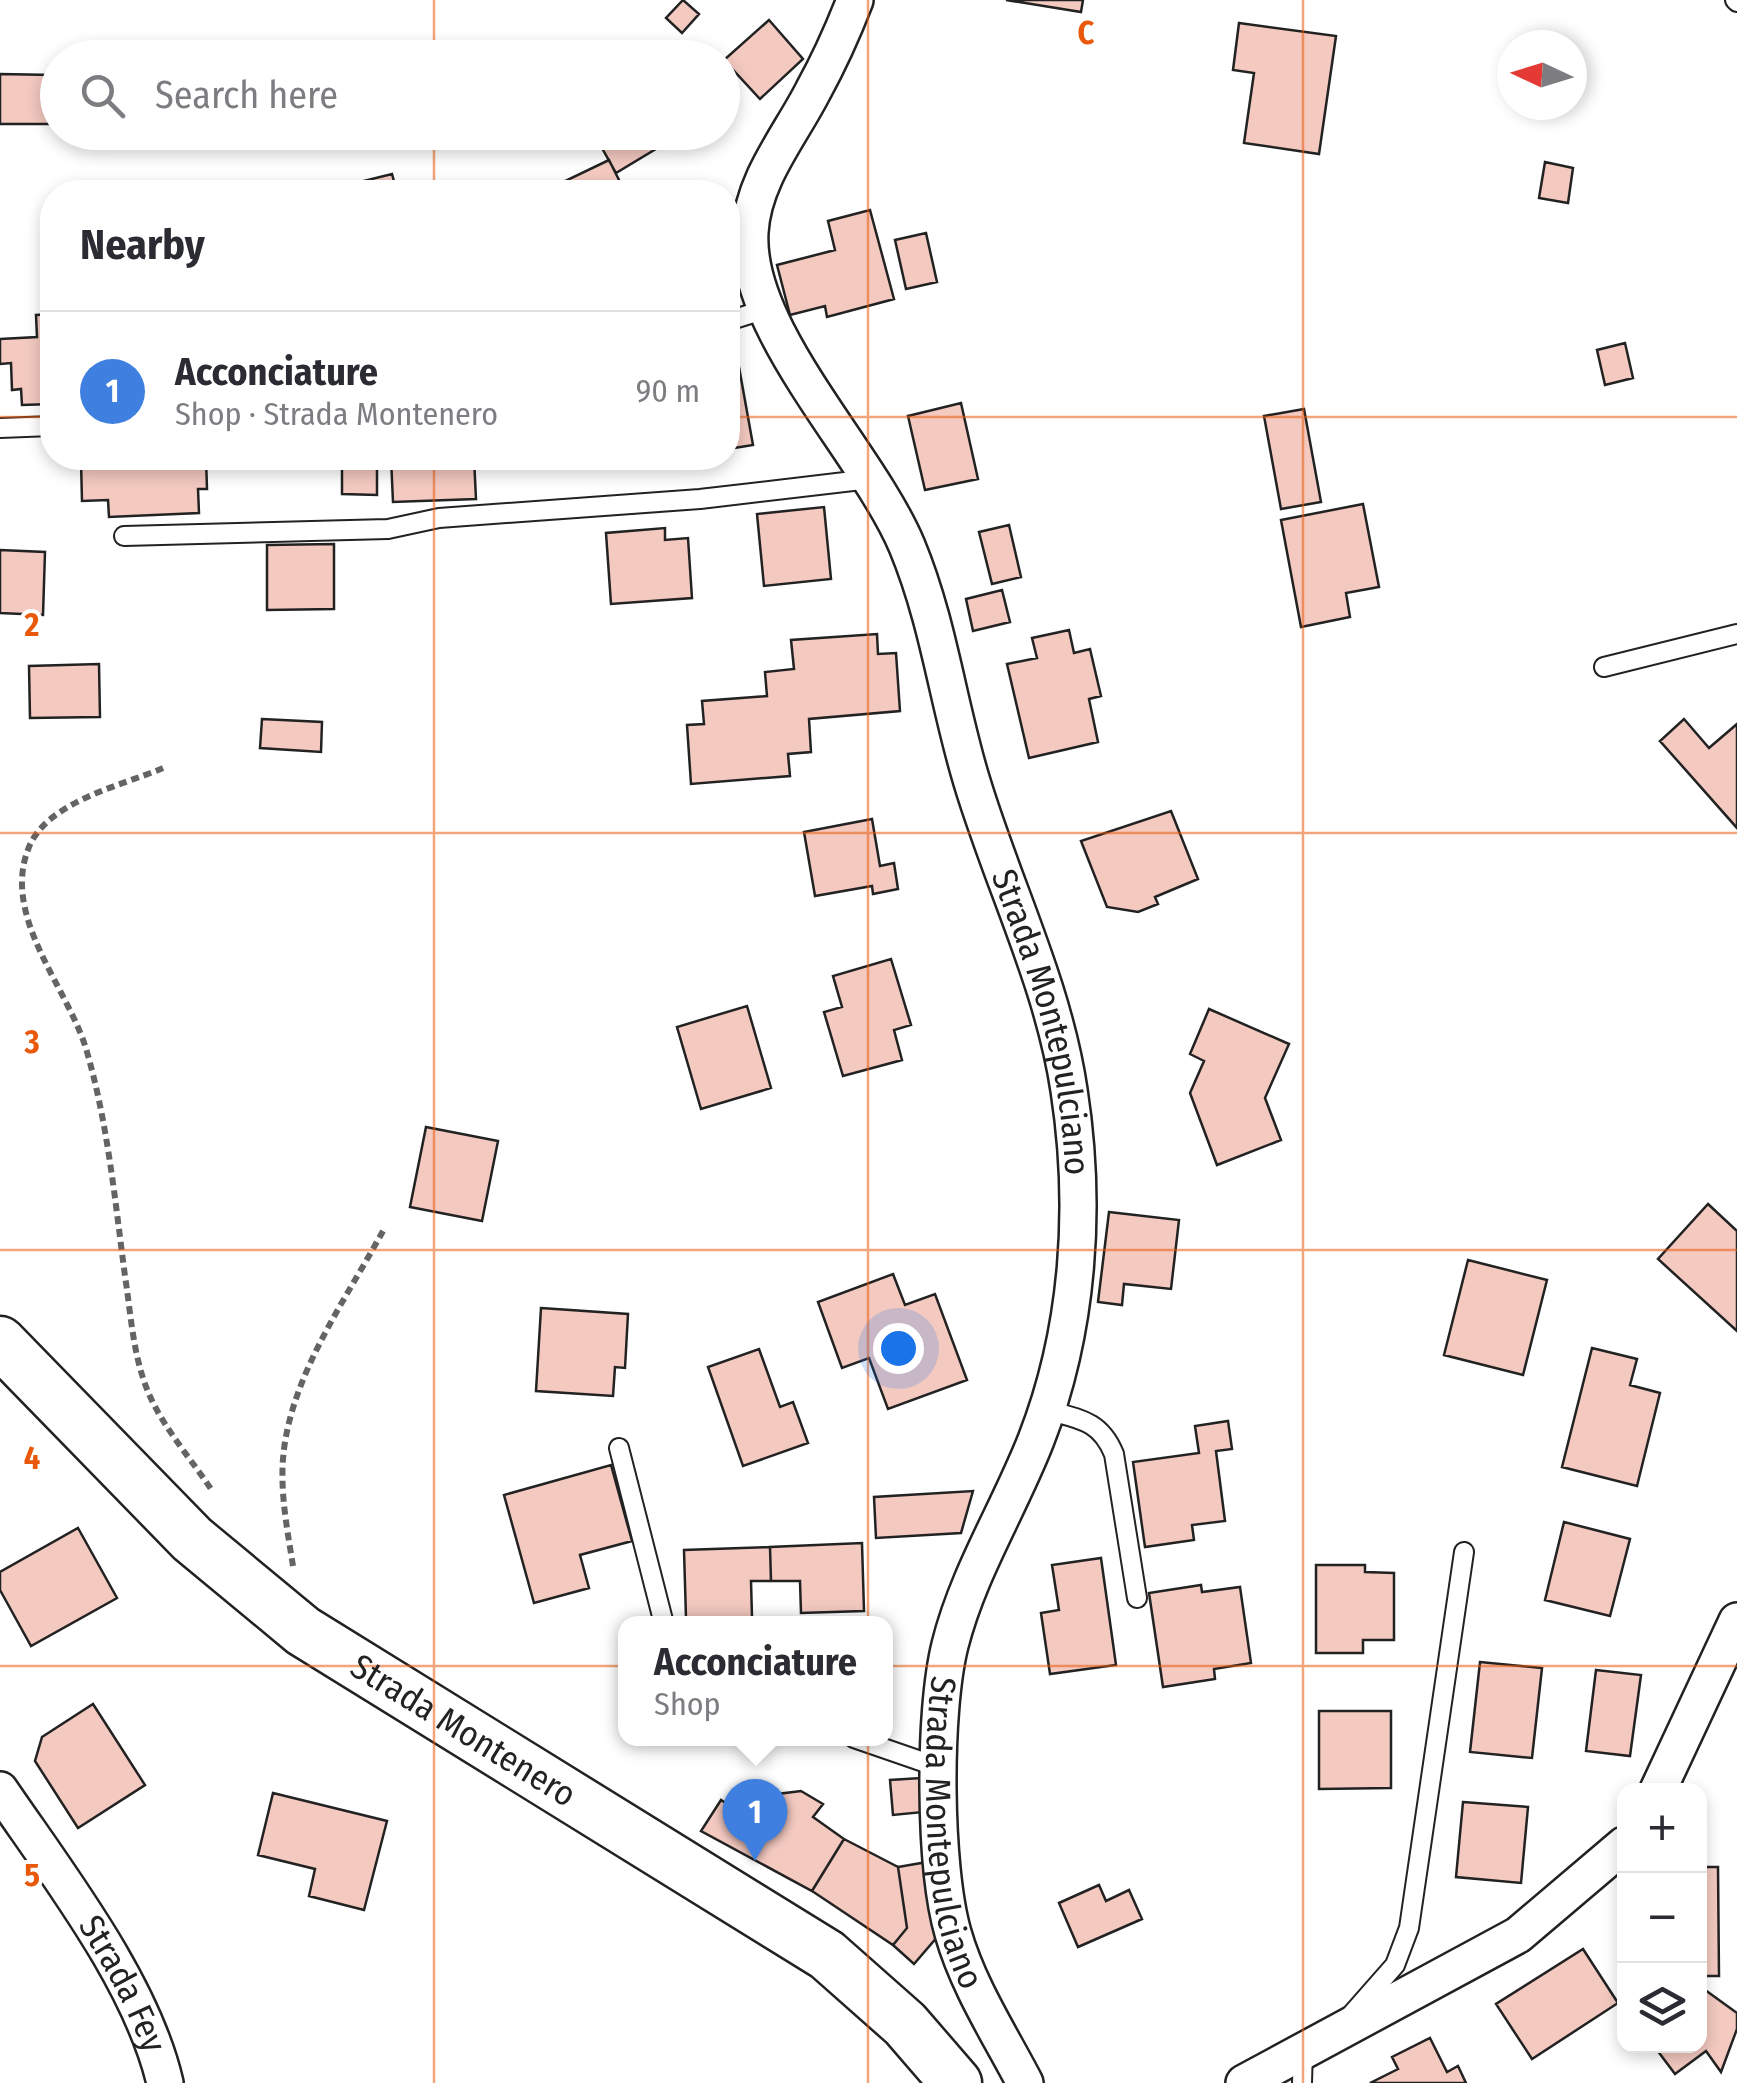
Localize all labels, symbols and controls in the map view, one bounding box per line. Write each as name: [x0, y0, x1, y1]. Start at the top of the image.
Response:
text: C: [1078, 14, 1095, 52]
north arrow: [1497, 30, 1587, 120]
search box: [40, 40, 740, 150]
icon: search: [75, 68, 130, 123]
text: Search here: [155, 72, 338, 118]
text: Nearby: [80, 220, 205, 270]
text: Acconciature: [175, 349, 378, 395]
text: 1: [106, 372, 119, 410]
text: 90 m: [636, 372, 700, 410]
text: Shop · Strada Montenero: [175, 395, 498, 433]
text: 2: [24, 606, 40, 644]
street label: Strada Montepulciano: [983, 863, 1098, 1176]
text: 3: [23, 1023, 40, 1061]
your location: [873, 1323, 924, 1374]
text: 4: [24, 1439, 40, 1477]
popup: [618, 1616, 893, 1746]
text: Acconciature: [654, 1639, 857, 1685]
street label: Strada Montenero: [343, 1645, 584, 1816]
street label: Strada Montepulciano: [917, 1674, 993, 1995]
text: Shop: [654, 1685, 721, 1723]
pin: 1: [722, 1778, 788, 1861]
map controls: [1617, 1783, 1707, 2053]
button: +: [1617, 1783, 1707, 1873]
text: 5: [24, 1856, 40, 1894]
button: −: [1617, 1873, 1707, 1963]
street label: Strada Fey: [70, 1908, 175, 2058]
button: layers: [1617, 1963, 1707, 2053]

